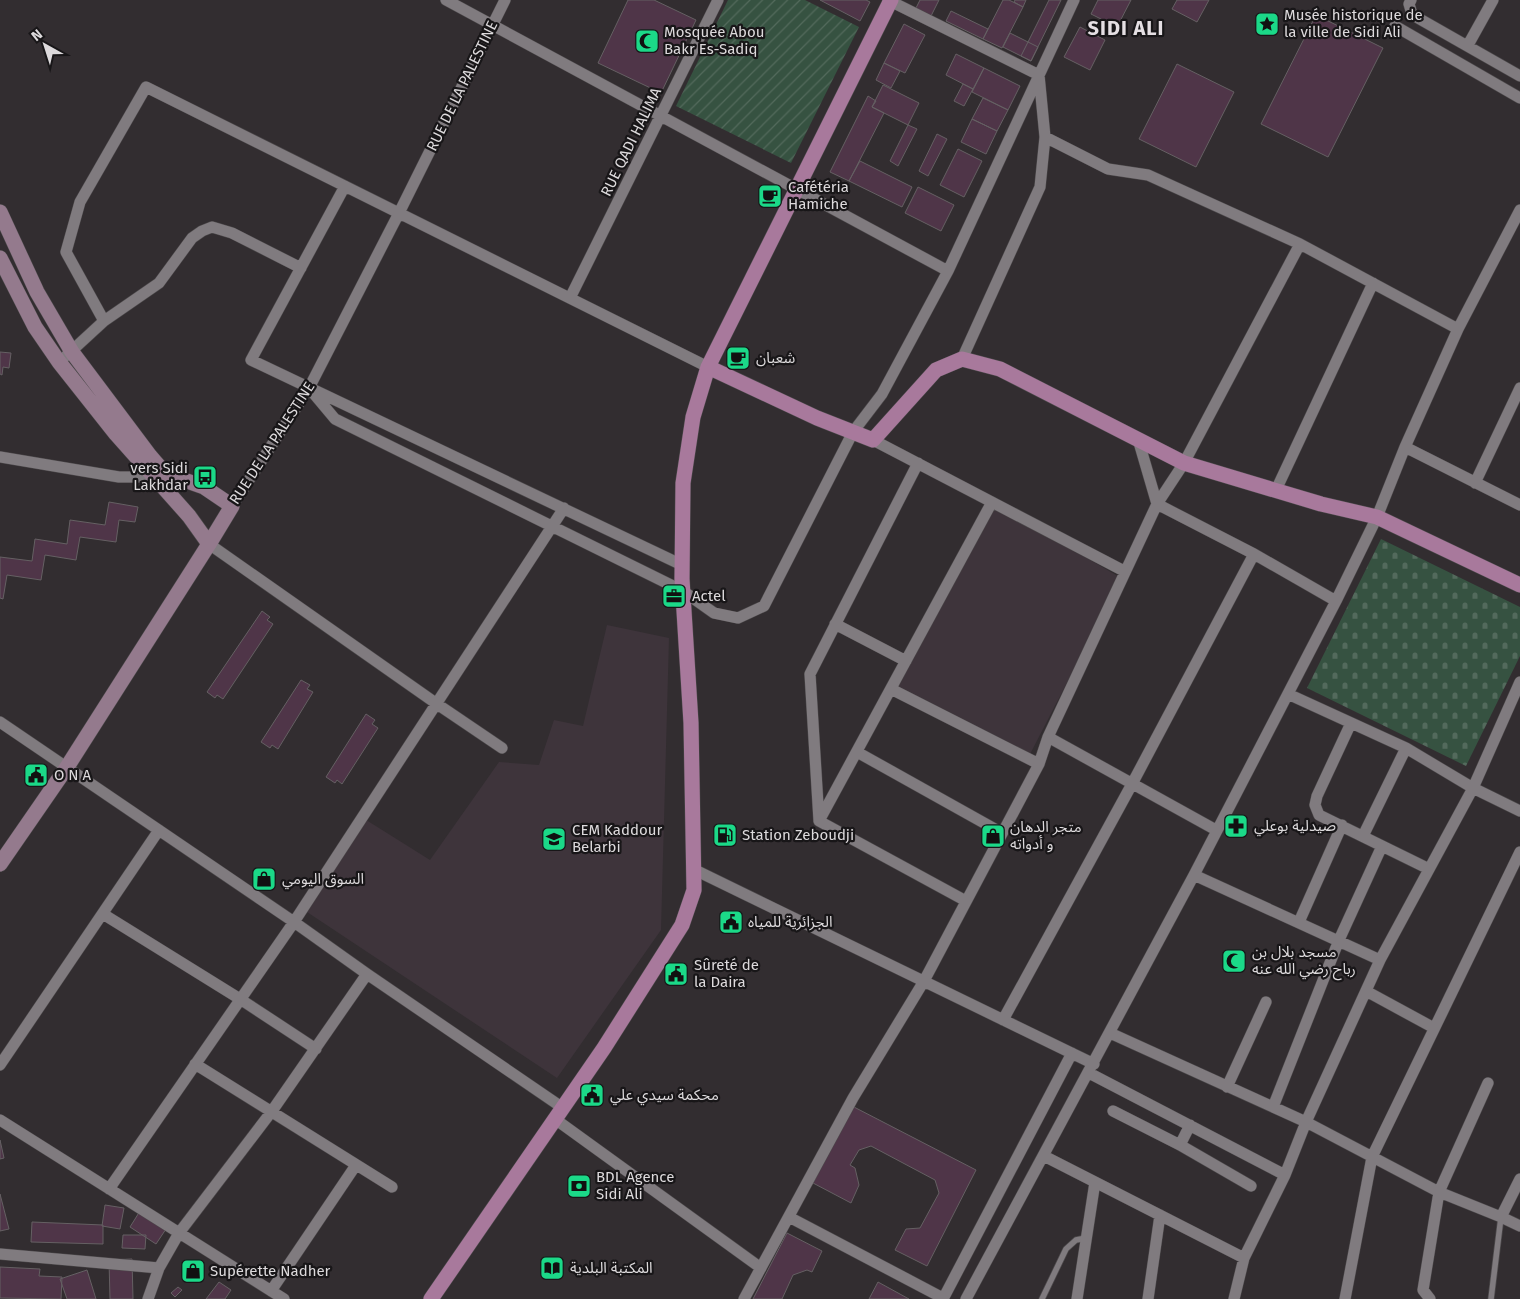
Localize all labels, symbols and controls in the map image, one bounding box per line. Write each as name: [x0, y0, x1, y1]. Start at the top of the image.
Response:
place label: Musée historique de la ville de Sidi Ali: [1284, 6, 1423, 41]
place icon: Musée historique de la ville de Sidi Ali: [1254, 11, 1280, 37]
district label: SIDI ALI: [1088, 16, 1164, 40]
street label: RUE DE LA PALESTINE: [423, 18, 501, 154]
north arrow: [20, 20, 70, 70]
place label: Mosquée Abou Bakr Es-Sadiq: [664, 23, 764, 58]
text: N: [28, 26, 46, 45]
mosque icon: Mosquée Abou Bakr Es-Sadiq: [634, 28, 660, 54]
street label: RUE QADI HALIMA: [597, 84, 665, 199]
place label: Cafétéria Hamiche: [788, 178, 849, 213]
cafe icon: Cafétéria Hamiche: [757, 183, 783, 209]
cafe icon: شعبان: [725, 345, 751, 371]
place label: شعبان: [756, 349, 796, 367]
street label: RUE DE LA PALESTINE: [226, 378, 318, 508]
place label: vers Sidi Lakhdar: [130, 459, 188, 494]
bus stop icon: vers Sidi Lakhdar: [192, 464, 218, 490]
office icon: Actel: [661, 583, 687, 609]
place label: Actel: [692, 587, 726, 605]
public building icon: O N A: [23, 762, 49, 788]
place label: O N A: [54, 766, 92, 784]
pharmacy icon: صيدلية بوعلي: [1223, 813, 1249, 839]
place label: صيدلية بوعلي: [1254, 817, 1336, 837]
place label: متجر الدهان و أدواته: [1010, 818, 1082, 853]
place label: CEM Kaddour Belarbi: [572, 821, 662, 856]
fuel station icon: Station Zeboudji: [712, 822, 738, 848]
shop icon: متجر الدهان و أدواته: [980, 823, 1006, 849]
school or university icon: CEM Kaddour Belarbi: [541, 826, 567, 852]
place label: Station Zeboudji: [742, 826, 854, 844]
shop icon: السوق اليومي: [251, 866, 277, 892]
place label: السوق اليومي: [282, 870, 364, 890]
public building icon: الجزائرية للمياه: [718, 909, 744, 935]
place label: الجزائرية للمياه: [748, 913, 833, 931]
place label: مسجد بلال بن رباح رضي الله عنه: [1252, 943, 1356, 981]
mosque icon: مسجد بلال بن رباح رضي الله عنه: [1221, 948, 1247, 974]
place label: Sûreté de la Daira: [694, 956, 759, 991]
public building icon: Sûreté de la Daira: [663, 961, 689, 987]
public building icon: محكمة سيدي علي: [579, 1082, 605, 1108]
place label: محكمة سيدي علي: [610, 1086, 719, 1106]
place label: BDL Agence Sidi Ali: [596, 1168, 674, 1203]
bank icon: BDL Agence Sidi Ali: [566, 1173, 592, 1199]
library icon: المكتبة البلدية: [539, 1255, 565, 1281]
shop icon: Supérette Nadher: [180, 1258, 206, 1284]
place label: المكتبة البلدية: [570, 1259, 653, 1277]
place label: Supérette Nadher: [210, 1262, 331, 1280]

